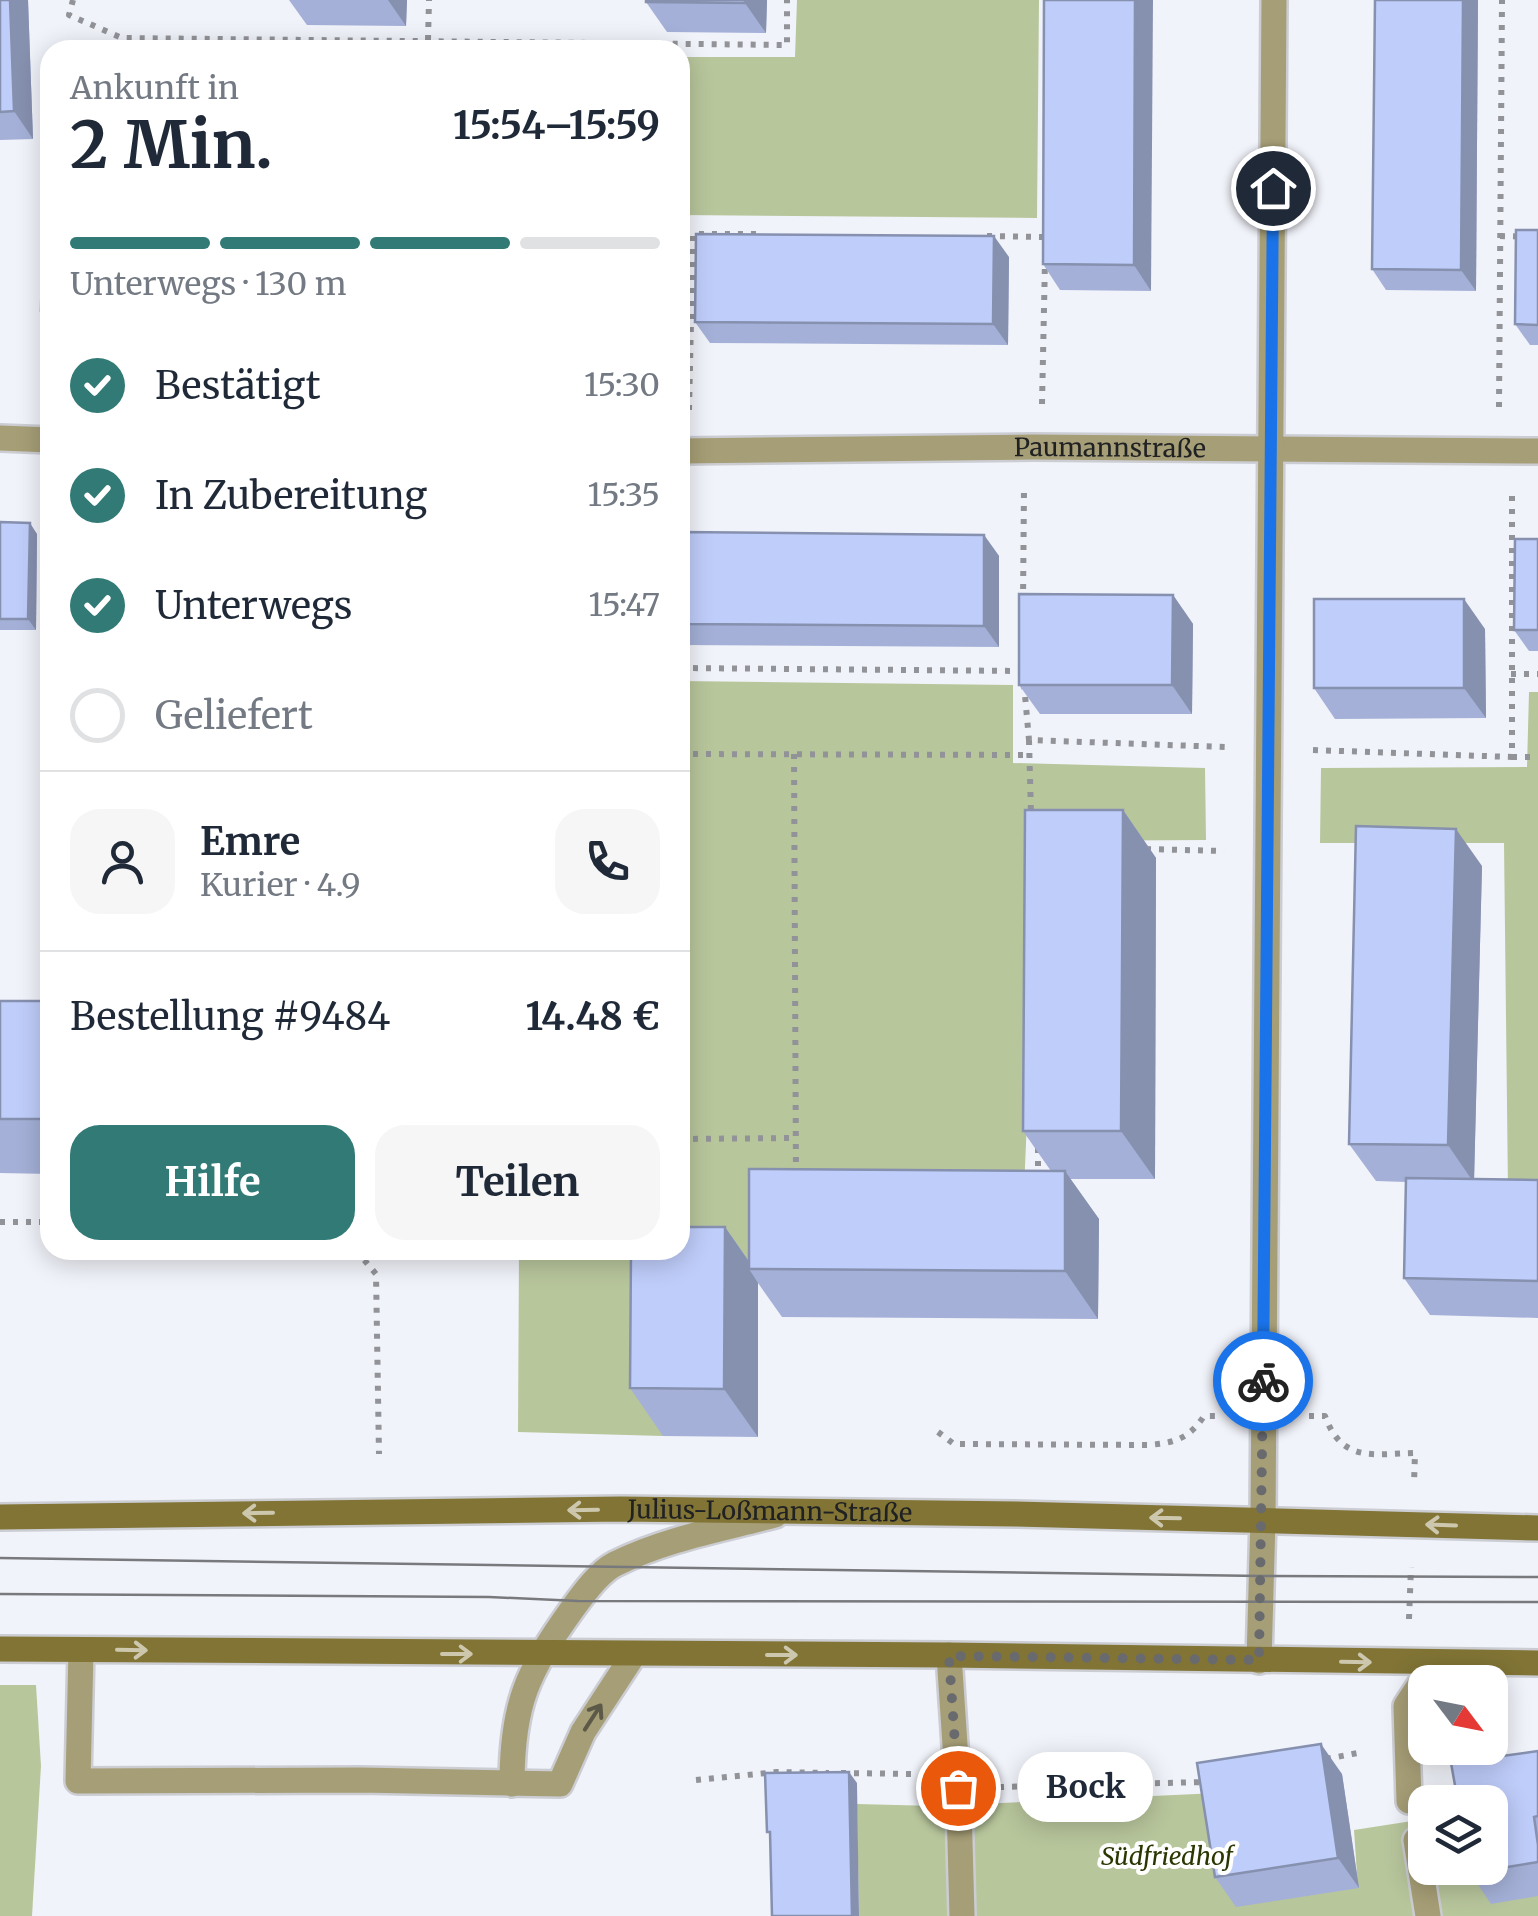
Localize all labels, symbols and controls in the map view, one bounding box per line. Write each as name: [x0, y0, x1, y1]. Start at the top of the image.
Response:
text: Ankunft in: [70, 68, 239, 108]
text: 15:54–15:59: [453, 102, 660, 149]
text: 2 Min.: [70, 104, 273, 186]
pin: [1231, 146, 1316, 231]
icon: home: [1246, 161, 1301, 216]
text: Unterwegs · 130 m: [70, 264, 347, 304]
icon: check: [70, 358, 125, 413]
text: Bestätigt: [155, 362, 320, 409]
text: 15:30: [584, 365, 660, 405]
street label: Paumannstraße: [1014, 431, 1206, 464]
icon: check: [70, 468, 125, 523]
text: In Zubereitung: [155, 472, 427, 519]
text: 15:35: [588, 475, 660, 515]
icon: check: [70, 578, 125, 633]
text: Unterwegs: [155, 582, 352, 629]
text: 15:47: [589, 585, 660, 625]
text: Geliefert: [155, 692, 313, 739]
button: person: [70, 809, 175, 914]
button: phone: [555, 809, 660, 914]
text: Emre: [200, 818, 300, 865]
text: Kurier · 4.9: [200, 865, 361, 905]
text: Bestellung #9484: [70, 993, 390, 1040]
text: 14.48 €: [525, 993, 660, 1040]
button: Hilfe: [70, 1125, 355, 1240]
button: Teilen: [375, 1125, 660, 1240]
courier: [1213, 1331, 1313, 1431]
icon: bike: [1236, 1354, 1291, 1409]
street label: Julius-Loßmann-Straße: [627, 1493, 912, 1529]
one-way arrow: [567, 1500, 599, 1519]
one-way arrow: [242, 1504, 274, 1522]
one-way arrow: [1150, 1508, 1182, 1527]
one-way arrow: [1425, 1516, 1457, 1535]
one-way arrow: [116, 1640, 148, 1660]
one-way arrow: [440, 1644, 473, 1664]
one-way arrow: [766, 1646, 798, 1664]
one-way arrow: [1340, 1652, 1372, 1672]
north arrow: [1408, 1665, 1508, 1765]
map controls: [1408, 1665, 1508, 1885]
one-way arrow: [582, 1703, 603, 1732]
pin: [916, 1746, 1001, 1831]
callout: Bock: [1018, 1753, 1153, 1823]
icon: bag: [931, 1761, 986, 1816]
text: Bock: [1046, 1767, 1125, 1807]
button: layers: [1408, 1785, 1508, 1885]
park label: Südfriedhof: [1101, 1840, 1236, 1872]

